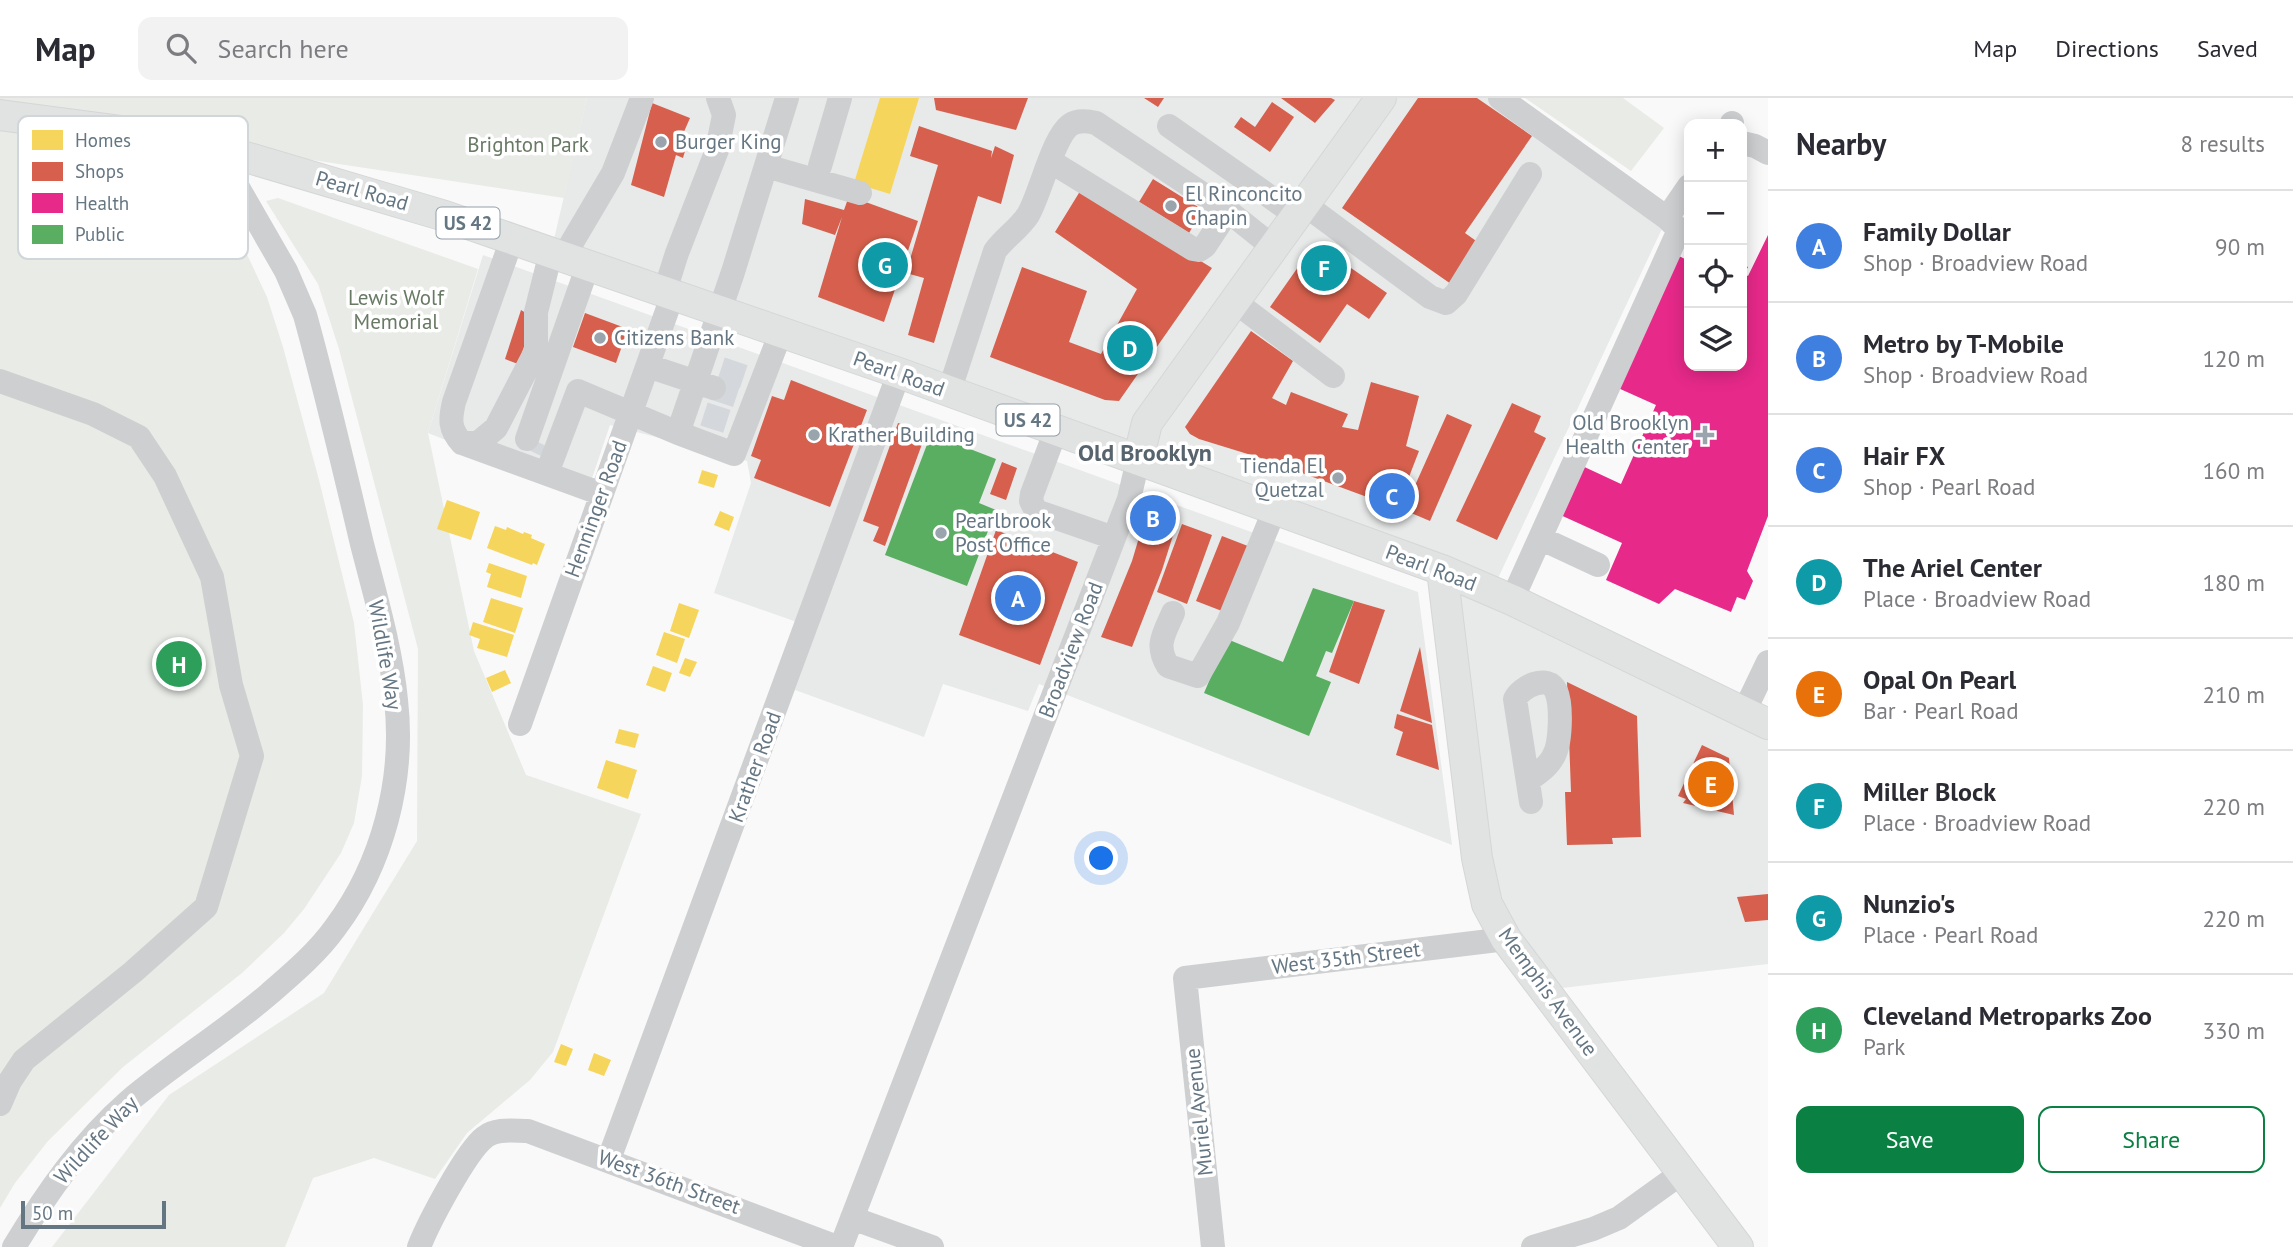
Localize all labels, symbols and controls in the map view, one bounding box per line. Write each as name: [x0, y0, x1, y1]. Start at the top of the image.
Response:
search box: [138, 17, 628, 80]
text: Map: [35, 27, 96, 70]
icon: search: [162, 29, 200, 67]
text: Search here: [218, 32, 349, 65]
text: Map: [1973, 33, 2017, 64]
text: Directions: [2055, 33, 2159, 64]
text: Saved: [2197, 33, 2258, 64]
legend: [18, 116, 248, 259]
map controls: [1684, 119, 1747, 371]
button: +: [1684, 119, 1747, 182]
text: Nearby: [1796, 124, 1886, 163]
text: Homes: [75, 128, 131, 152]
place label: Burger King: [675, 128, 782, 155]
text: 8 results: [2181, 129, 2265, 158]
park label: Brighton Park: [467, 131, 589, 158]
marker: Burger King: [653, 134, 669, 150]
text: Shops: [75, 159, 124, 183]
street label: Pearl Road: [313, 164, 412, 217]
place label: El Rinconcito Chapin: [1185, 180, 1303, 231]
button: −: [1684, 182, 1747, 245]
text: Health: [75, 191, 129, 215]
marker: El Rinconcito Chapin: [1163, 198, 1179, 214]
road number: US 42: [436, 208, 500, 238]
text: Family Dollar: [1863, 215, 2011, 248]
text: Public: [75, 222, 125, 246]
text: A: [1812, 232, 1826, 261]
text: 90 m: [2215, 232, 2265, 261]
pin: G: [862, 239, 908, 291]
pin: F: [1301, 242, 1347, 294]
button: locate: [1684, 245, 1747, 308]
text: Shop · Broadview Road: [1863, 248, 2088, 277]
park label: Lewis Wolf Memorial: [348, 284, 445, 335]
button: layers: [1684, 308, 1747, 371]
pin: D: [1107, 322, 1153, 374]
place label: Citizens Bank: [614, 324, 734, 351]
text: Metro by T-Mobile: [1863, 327, 2064, 360]
marker: Citizens Bank: [592, 330, 608, 346]
text: B: [1812, 344, 1826, 373]
text: 120 m: [2203, 344, 2265, 373]
street label: Pearl Road: [850, 345, 949, 403]
text: Shop · Broadview Road: [1863, 360, 2088, 389]
road number: US 42: [996, 404, 1060, 436]
place label: Old Brooklyn Health Center: [1565, 409, 1689, 460]
place label: Krather Building: [828, 421, 975, 448]
marker: Old Brooklyn Health Center: [1695, 425, 1715, 445]
marker: Krather Building: [806, 427, 822, 443]
street label: Henninger Road: [558, 437, 633, 581]
district label: Old Brooklyn: [1078, 437, 1212, 468]
text: Hair FX: [1863, 439, 1945, 472]
place label: Tienda El Quetzal: [1240, 452, 1324, 503]
text: C: [1813, 456, 1825, 485]
text: 160 m: [2203, 456, 2265, 485]
marker: Tienda El Quetzal: [1330, 470, 1346, 486]
pin: C: [1369, 470, 1415, 522]
text: Shop · Pearl Road: [1863, 472, 2035, 501]
pin: B: [1130, 492, 1176, 544]
place label: Pearlbrook Post Office: [955, 507, 1051, 558]
marker: Pearlbrook Post Office: [933, 525, 949, 541]
street label: Pearl Road: [1382, 538, 1481, 597]
text: The Ariel Center: [1863, 551, 2042, 584]
text: D: [1812, 568, 1826, 597]
text: 180 m: [2203, 568, 2265, 597]
pin: A: [995, 572, 1041, 624]
street label: Broadview Road: [1032, 578, 1109, 722]
text: Place · Broadview Road: [1863, 584, 2091, 613]
street label: Wildlife Way: [363, 598, 408, 712]
pin: H: [156, 638, 202, 690]
text: Opal On Pearl: [1863, 663, 2016, 696]
text: E: [1813, 680, 1825, 709]
text: 210 m: [2203, 680, 2265, 709]
text: Bar · Pearl Road: [1863, 696, 2019, 725]
street label: Krather Road: [722, 708, 787, 826]
pin: E: [1688, 758, 1734, 810]
text: Miller Block: [1863, 775, 1996, 808]
text: F: [1813, 792, 1825, 821]
text: 220 m: [2203, 792, 2265, 821]
text: Place · Broadview Road: [1863, 808, 2091, 837]
your location: [1084, 841, 1118, 875]
text: Nunzio's: [1863, 887, 1955, 920]
text: G: [1812, 904, 1826, 933]
text: 220 m: [2203, 904, 2265, 933]
text: Place · Pearl Road: [1863, 920, 2038, 949]
street label: Memphis Avenue: [1493, 922, 1604, 1061]
street label: West 35th Street: [1270, 935, 1422, 980]
text: Cleveland Metroparks Zoo: [1863, 999, 2152, 1032]
text: H: [1812, 1016, 1826, 1045]
text: 330 m: [2203, 1016, 2265, 1045]
text: Park: [1863, 1032, 1905, 1061]
street label: Muriel Avenue: [1178, 1047, 1219, 1177]
street label: Wildlife Way: [48, 1090, 144, 1190]
button: Save: [1796, 1106, 2024, 1173]
button: Share: [2038, 1106, 2265, 1173]
street label: West 36th Street: [594, 1143, 744, 1220]
scale bar: [21, 1198, 166, 1230]
text: 50 m: [32, 1201, 73, 1225]

